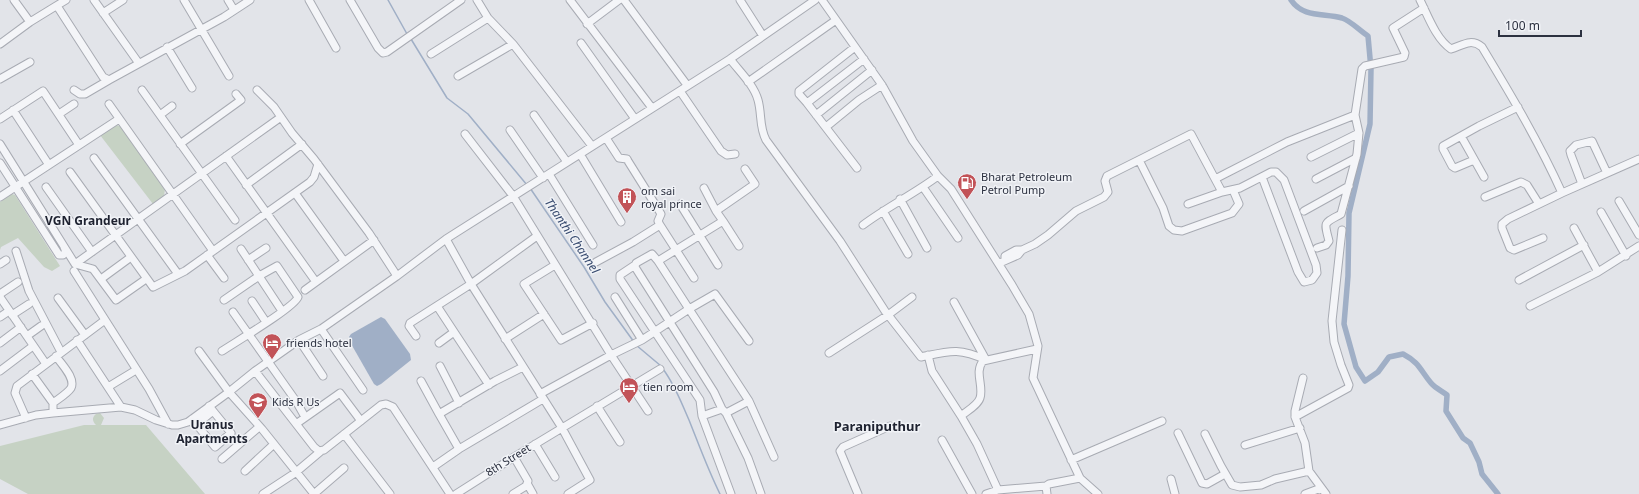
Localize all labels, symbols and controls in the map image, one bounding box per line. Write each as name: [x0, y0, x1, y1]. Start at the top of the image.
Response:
scale bar: [1499, 12, 1581, 38]
text: 100 m: [1505, 17, 1540, 34]
place label: Bharat Petroleum Petrol Pump: [981, 169, 1072, 197]
fuel station icon: Bharat Petroleum Petrol Pump: [956, 172, 978, 200]
place label: om sai royal prince: [641, 183, 702, 211]
building icon: om sai royal prince: [616, 186, 638, 214]
water label: Thanthi Channel: [541, 195, 604, 278]
district label: VGN Grandeur: [45, 212, 132, 229]
hotel icon: friends hotel: [261, 332, 283, 360]
place label: friends hotel: [286, 335, 352, 350]
hotel icon: tien room: [618, 376, 640, 404]
place label: tien room: [643, 379, 694, 394]
school or university icon: Kids R Us: [247, 391, 269, 419]
place label: Kids R Us: [272, 394, 320, 409]
district label: Uranus Apartments: [176, 416, 248, 447]
district label: Paraniputhur: [834, 417, 920, 435]
street label: 8th Street: [482, 440, 533, 479]

